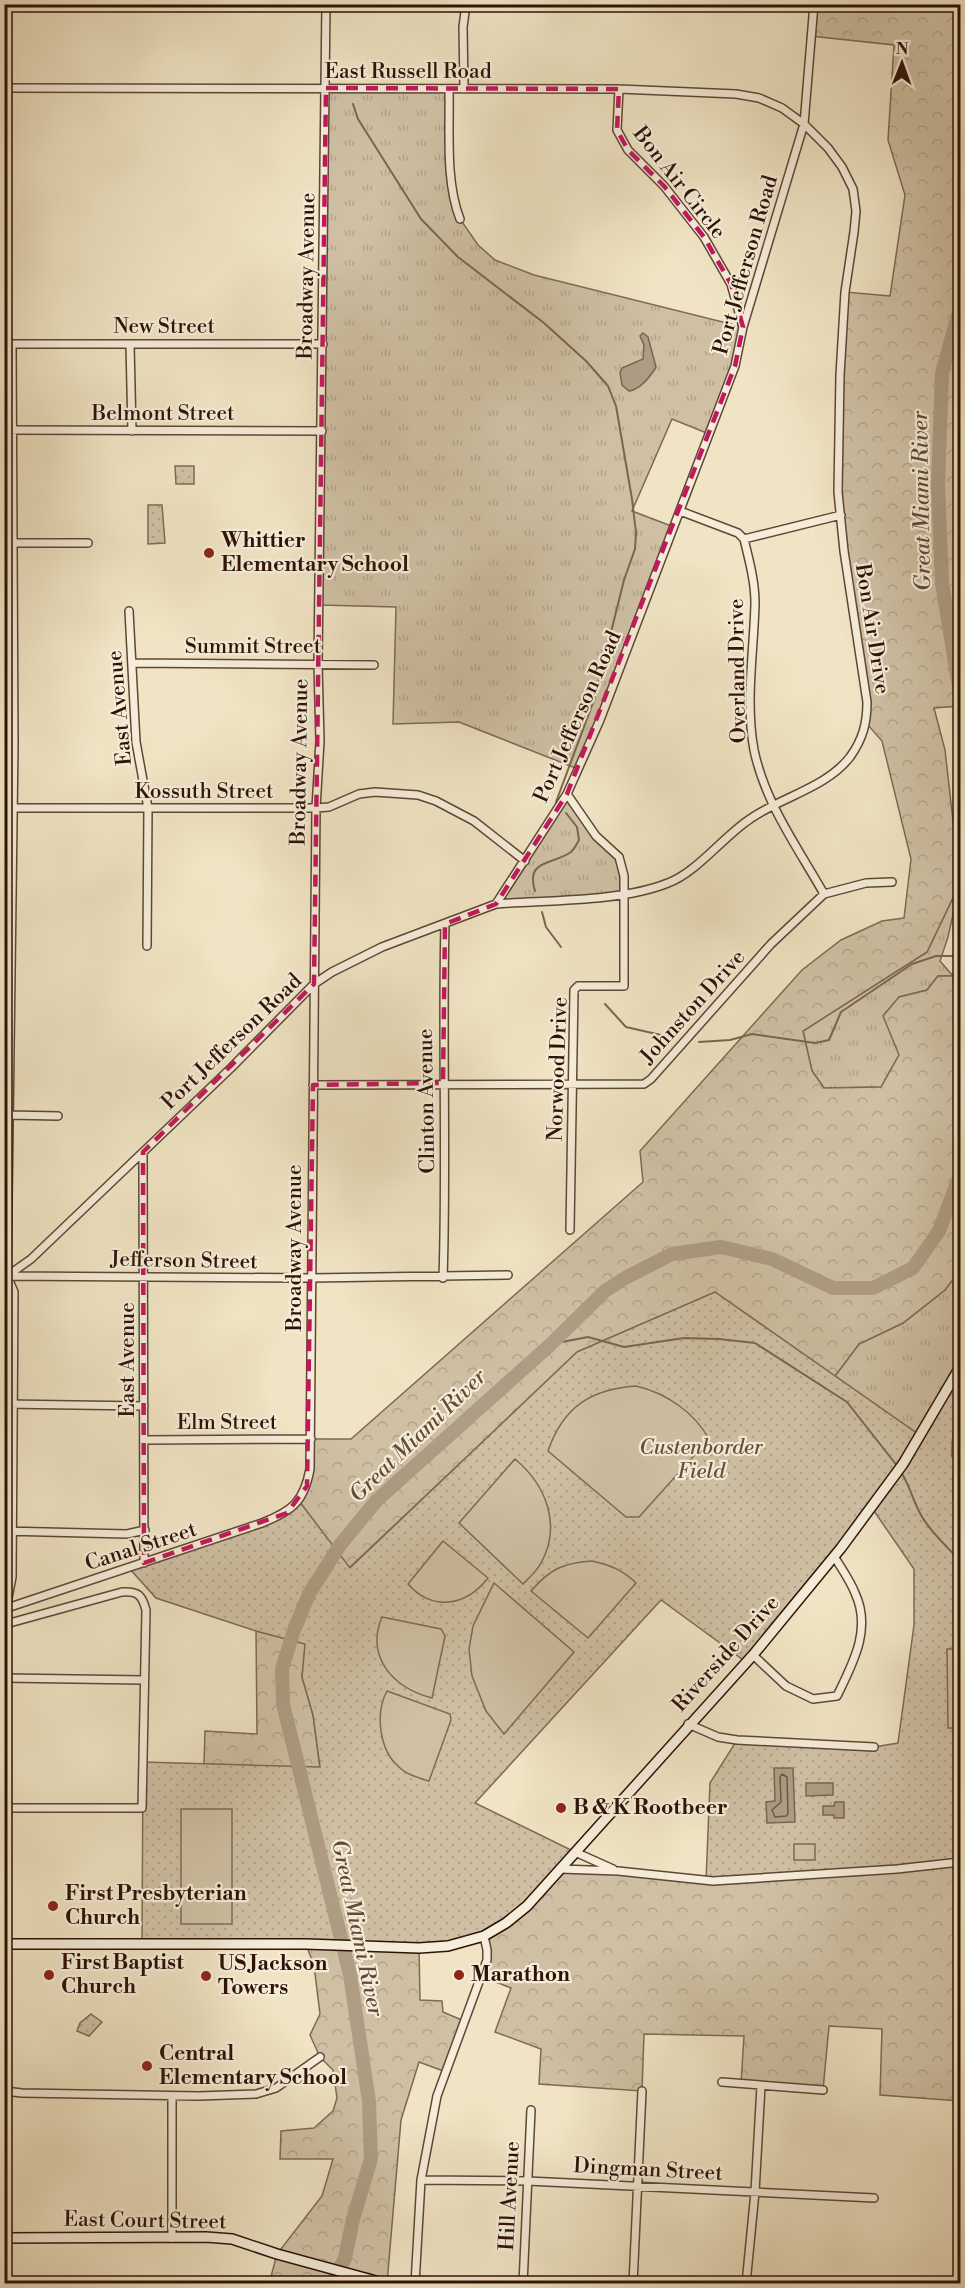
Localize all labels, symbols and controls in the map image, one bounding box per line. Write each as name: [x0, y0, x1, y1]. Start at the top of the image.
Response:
north arrow: [872, 33, 932, 93]
text: N: [896, 39, 909, 59]
street label: East Russell Road: [324, 59, 492, 85]
street label: Bon Air Circle: [626, 121, 731, 244]
street label: Port Jefferson Road: [708, 172, 784, 358]
street label: Broadway Avenue: [293, 192, 321, 361]
street label: New Street: [113, 314, 215, 340]
street label: Belmont Street: [90, 401, 235, 427]
water label: Great Miami River: [907, 410, 937, 591]
place label: Whittier Elementary School: [220, 528, 409, 578]
marker: Whittier Elementary School: [202, 546, 216, 560]
street label: Bon Air Drive: [849, 561, 895, 696]
street label: Overland Drive: [724, 598, 752, 744]
street label: Port Jefferson Road: [528, 627, 628, 807]
street label: Summit Street: [185, 634, 322, 660]
street label: East Avenue: [102, 649, 138, 767]
street label: Broadway Avenue: [286, 678, 314, 847]
street label: Kossuth Street: [135, 779, 274, 805]
street label: Johnston Drive: [634, 945, 751, 1070]
street label: Port Jefferson Road: [156, 968, 308, 1116]
street label: Norwood Drive: [542, 996, 574, 1142]
street label: Clinton Avenue: [413, 1028, 441, 1174]
street label: Broadway Avenue: [282, 1165, 308, 1332]
street label: Jefferson Street: [109, 1247, 258, 1275]
street label: East Avenue: [115, 1302, 141, 1418]
water label: Great Miami River: [344, 1363, 493, 1508]
street label: Elm Street: [177, 1410, 278, 1436]
park label: Custenborder Field: [639, 1435, 764, 1485]
street label: Canal Street: [82, 1517, 201, 1577]
street label: Riverside Drive: [667, 1590, 785, 1718]
place label: B & K Rootbeer: [573, 1795, 728, 1821]
marker: B & K Rootbeer: [554, 1801, 568, 1815]
water label: Great Miami River: [325, 1837, 389, 2020]
place label: First Presbyterian Church: [65, 1881, 247, 1931]
marker: First Presbyterian Church: [46, 1899, 60, 1913]
place label: First Baptist Church: [61, 1950, 184, 2000]
place label: US Jackson Towers: [218, 1951, 328, 2001]
place label: Marathon: [471, 1962, 570, 1988]
marker: First Baptist Church: [42, 1968, 56, 1982]
marker: Marathon: [452, 1968, 466, 1982]
marker: US Jackson Towers: [199, 1969, 213, 1983]
place label: Central Elementary School: [159, 2041, 347, 2091]
marker: Central Elementary School: [140, 2059, 154, 2073]
street label: Hill Avenue: [494, 2141, 526, 2251]
street label: Dingman Street: [573, 2153, 724, 2187]
street label: East Court Street: [63, 2207, 227, 2235]

